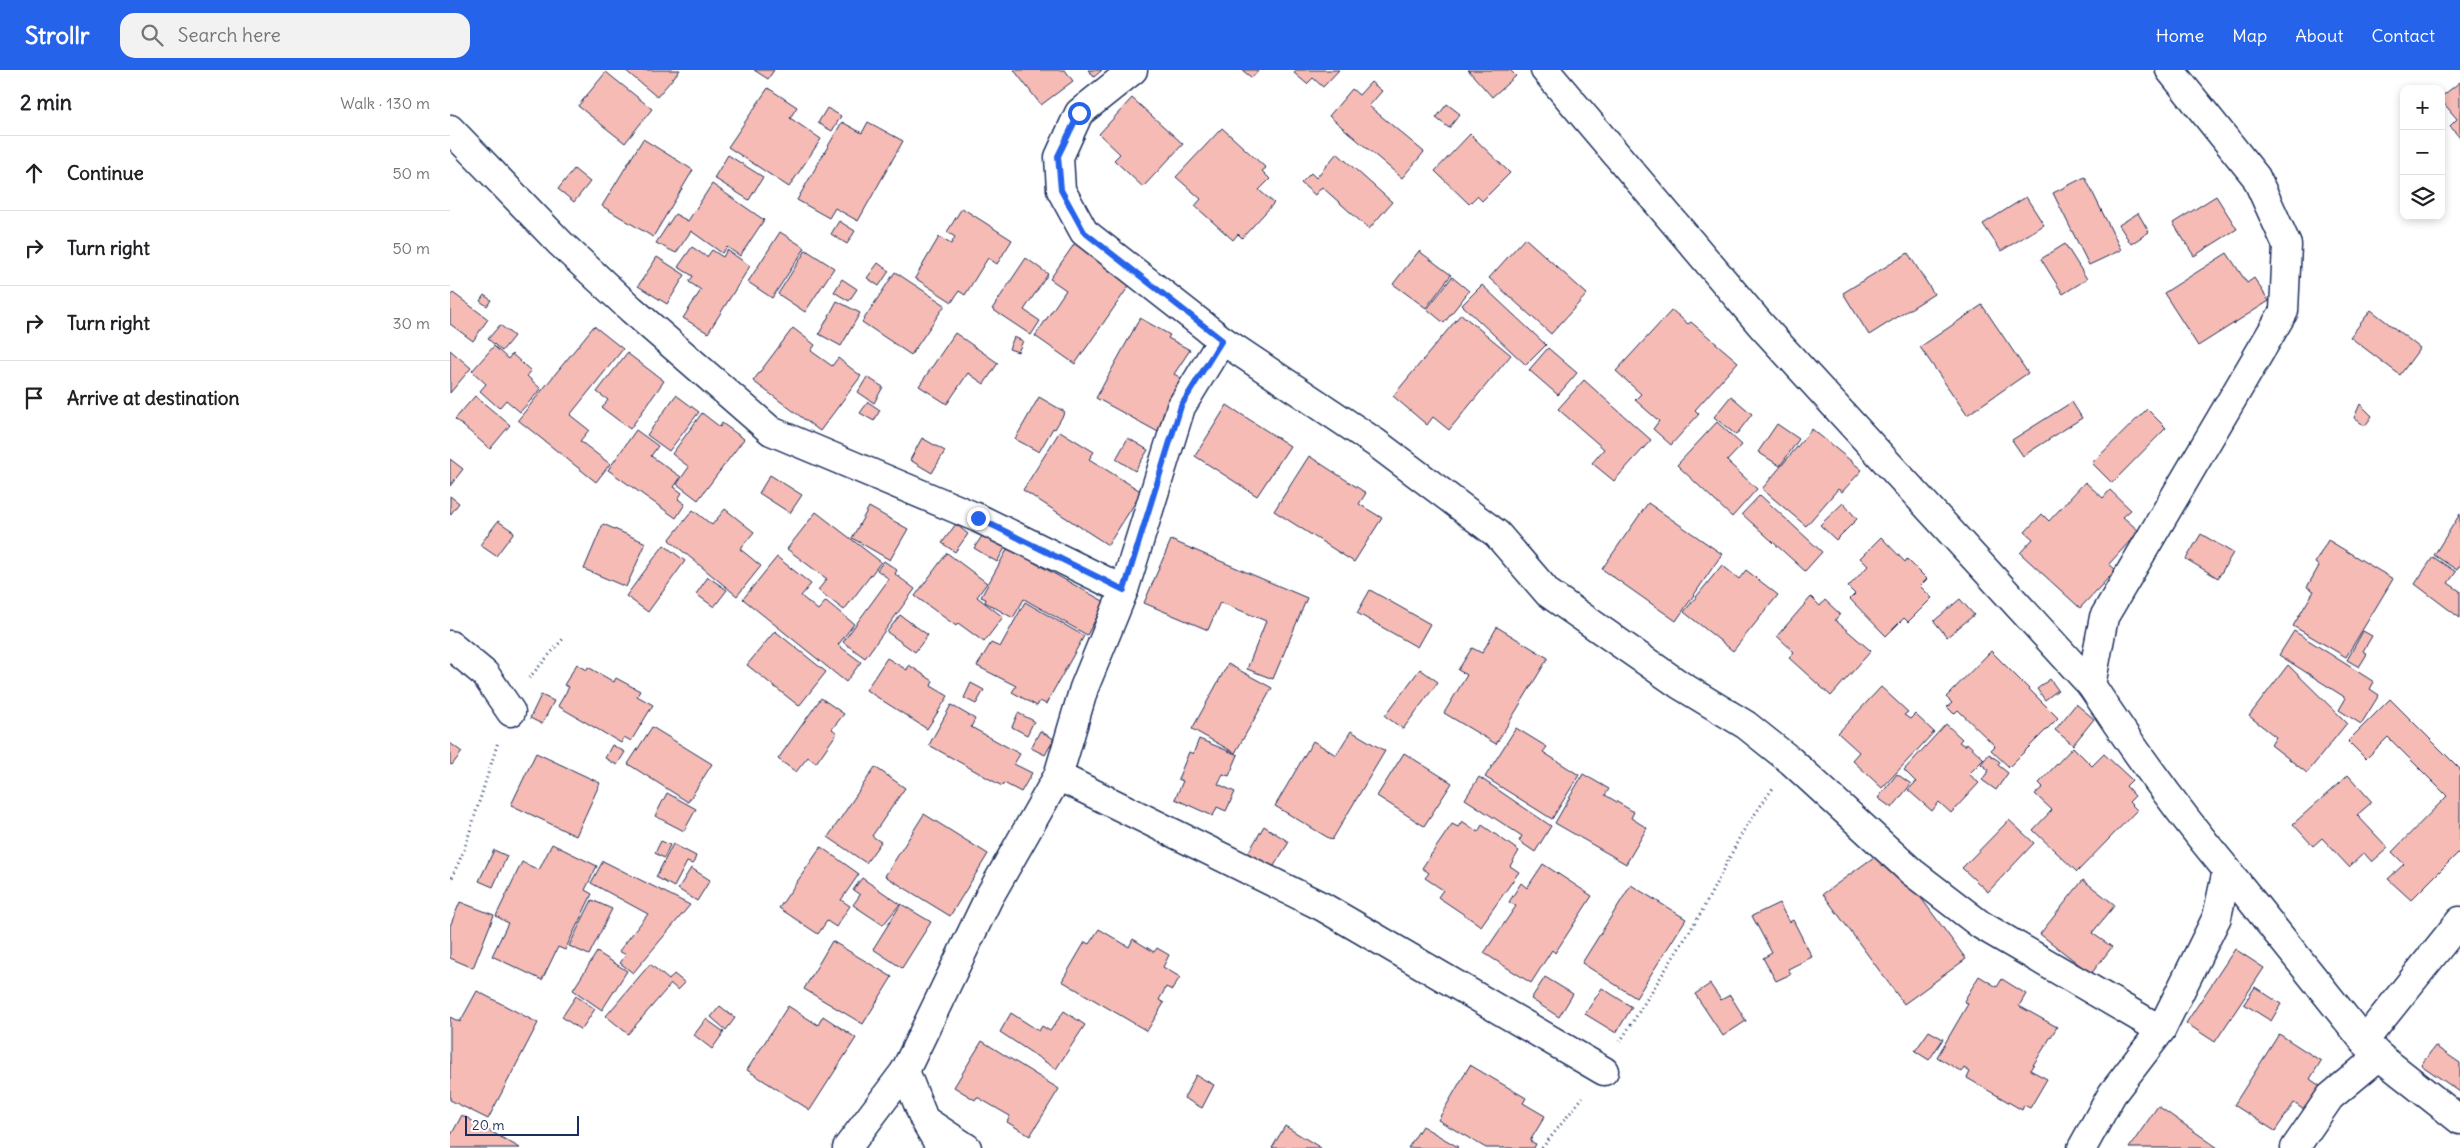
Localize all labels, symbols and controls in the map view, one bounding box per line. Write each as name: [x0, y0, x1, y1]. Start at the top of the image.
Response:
search box: [120, 13, 470, 58]
text: Strollr: [25, 20, 90, 50]
icon: search: [138, 21, 166, 49]
text: Search here: [178, 23, 281, 47]
text: Home: [2156, 24, 2204, 47]
text: Map: [2232, 24, 2267, 47]
text: About: [2295, 24, 2343, 47]
text: Contact: [2371, 24, 2435, 47]
map controls: [2400, 85, 2445, 220]
button: +: [2400, 85, 2445, 130]
text: 2 min: [20, 89, 72, 116]
text: Walk · 130 m: [340, 93, 430, 113]
route start: [1068, 102, 1091, 125]
button: −: [2400, 130, 2445, 175]
icon: ahead: [20, 159, 48, 187]
text: Continue: [67, 161, 144, 185]
text: 50 m: [392, 163, 430, 183]
button: layers: [2400, 175, 2445, 220]
icon: right: [20, 234, 48, 262]
text: Turn right: [67, 236, 150, 260]
text: 50 m: [392, 238, 430, 258]
icon: right: [20, 309, 48, 337]
text: Turn right: [67, 311, 150, 335]
text: 30 m: [393, 313, 430, 333]
icon: arrive: [20, 384, 48, 412]
text: Arrive at destination: [67, 386, 240, 410]
route end: [967, 507, 990, 530]
scale bar: [465, 1113, 579, 1136]
text: 20 m: [472, 1116, 505, 1134]

